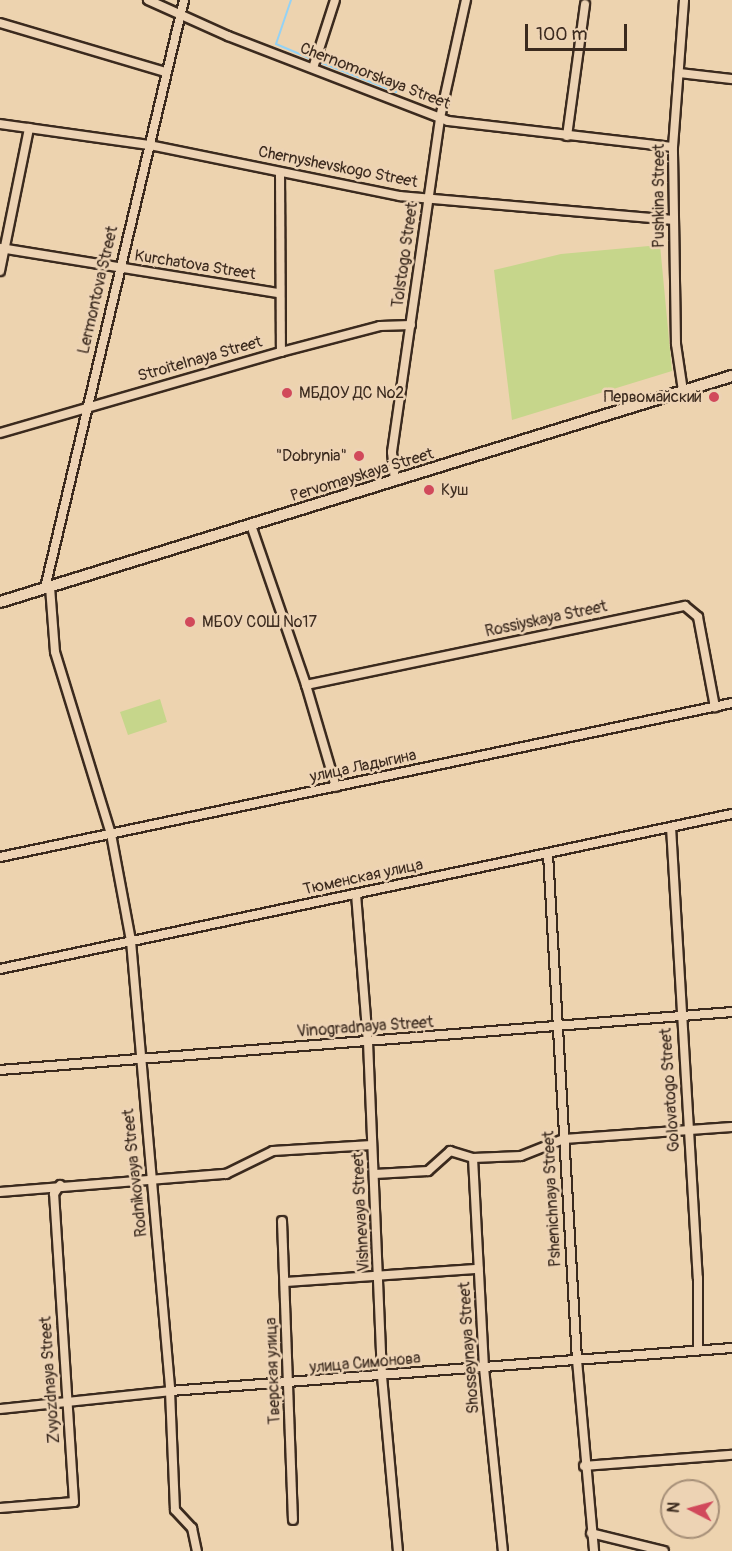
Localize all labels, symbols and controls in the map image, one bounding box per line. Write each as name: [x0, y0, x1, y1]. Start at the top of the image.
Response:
scale bar: [528, 12, 630, 50]
text: 100 m: [536, 23, 588, 46]
street label: Chernomorskaya Street: [297, 38, 453, 114]
street label: Chernyshevskogo Street: [257, 142, 419, 192]
street label: Pushkina Street: [649, 144, 669, 248]
street label: Tolstogo Street: [388, 201, 422, 309]
street label: Lermontova Street: [74, 224, 122, 356]
street label: Kurchatova Street: [133, 246, 257, 284]
street label: Stroitelnaya Street: [136, 332, 264, 386]
place label: МБДОУ ДС №2: [299, 383, 404, 403]
marker: МБДОУ ДС №2: [280, 386, 294, 400]
place label: Первомайский: [604, 387, 702, 407]
marker: Первомайский: [707, 390, 721, 404]
street label: Pervomayskaya Street: [288, 444, 436, 506]
place label: "Dobrynia": [276, 446, 347, 466]
marker: "Dobrynia": [352, 449, 366, 463]
place label: Куш: [441, 480, 468, 500]
marker: Куш: [422, 483, 436, 497]
street label: Rossiyskaya Street: [483, 597, 609, 641]
place label: МБОУ СОШ №17: [202, 612, 317, 632]
marker: МБОУ СОШ №17: [183, 615, 197, 629]
street label: улица Ладыгина: [308, 745, 418, 787]
street label: Тюменская улица: [301, 855, 425, 899]
street label: Vinogradnaya Street: [296, 1013, 434, 1041]
street label: Golovatogo Street: [656, 1027, 684, 1153]
street label: Rodnikovaya Street: [119, 1108, 151, 1238]
street label: Pshenichnaya Street: [539, 1130, 565, 1268]
street label: Vishnevaya Street: [348, 1152, 374, 1272]
street label: Shosseynaya Street: [455, 1281, 483, 1415]
street label: Zvyozdnaya Street: [36, 1316, 64, 1444]
street label: Тверская улица: [262, 1317, 284, 1425]
street label: улица Симонова: [309, 1349, 421, 1377]
north arrow: [660, 1479, 720, 1539]
text: N: [664, 1501, 685, 1514]

